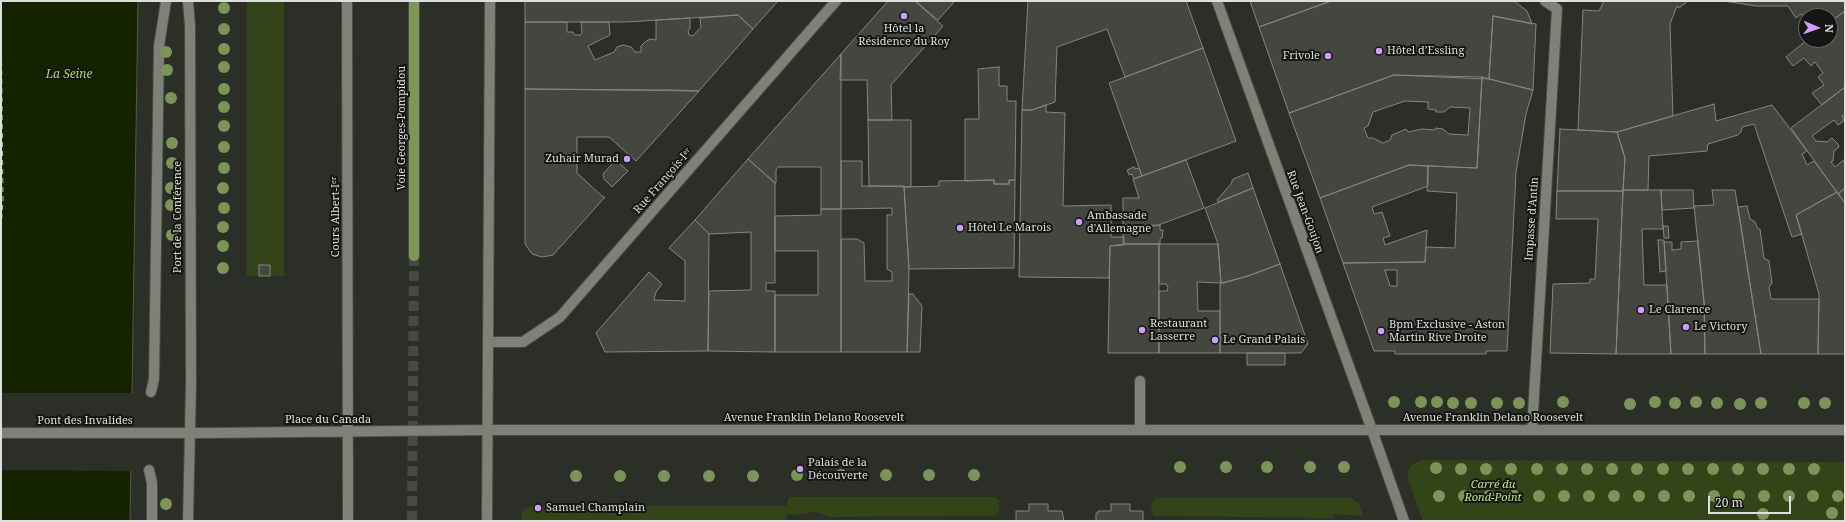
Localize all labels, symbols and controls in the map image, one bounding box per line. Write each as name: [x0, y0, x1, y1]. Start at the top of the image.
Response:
north arrow: [1798, 8, 1838, 48]
marker: Hôtel la Résidence du Roy: [899, 11, 909, 21]
place label: Hôtel la Résidence du Roy: [858, 22, 950, 48]
text: N: [1822, 24, 1837, 33]
place label: Hôtel d’Essling: [1387, 44, 1464, 58]
marker: Hôtel d’Essling: [1374, 46, 1384, 56]
place label: Frivole: [1283, 49, 1320, 63]
marker: Frivole: [1323, 51, 1333, 61]
street label: Voie Georges-Pompidou: [395, 66, 409, 190]
water label: La Seine: [46, 68, 92, 82]
street label: Rue François-Iᵉʳ: [631, 146, 695, 216]
place label: Zuhair Murad: [546, 152, 619, 166]
marker: Zuhair Murad: [622, 154, 632, 164]
street label: Port de la Conférence: [171, 161, 185, 273]
street label: Rue Jean-Goujon: [1284, 169, 1326, 255]
street label: Cours Albert-Iᵉʳ: [329, 177, 343, 257]
street label: Impasse d'Antin: [1522, 177, 1542, 261]
place label: Ambassade d'Allemagne: [1087, 209, 1151, 235]
marker: Ambassade d'Allemagne: [1074, 217, 1084, 227]
place label: Hôtel Le Marois: [968, 221, 1051, 235]
marker: Hôtel Le Marois: [955, 223, 965, 233]
place label: Le Clarence: [1649, 303, 1710, 317]
marker: Le Clarence: [1636, 305, 1646, 315]
place label: Restaurant Lasserre: [1150, 317, 1207, 343]
place label: Bpm Exclusive - Aston Martin Rive Droite: [1389, 318, 1505, 344]
place label: Le Victory: [1694, 320, 1748, 334]
marker: Le Victory: [1681, 322, 1691, 332]
marker: Restaurant Lasserre: [1137, 325, 1147, 335]
marker: Bpm Exclusive - Aston Martin Rive Droite: [1376, 326, 1386, 336]
place label: Le Grand Palais: [1223, 333, 1305, 347]
marker: Le Grand Palais: [1210, 335, 1220, 345]
street label: Avenue Franklin Delano Roosevelt: [724, 411, 904, 425]
street label: Avenue Franklin Delano Roosevelt: [1403, 411, 1583, 425]
street label: Place du Canada: [285, 413, 371, 427]
street label: Pont des Invalides: [37, 414, 133, 428]
place label: Palais de la Découverte: [808, 456, 868, 482]
marker: Palais de la Découverte: [795, 464, 805, 474]
park label: Carré du Rond-Point: [1464, 478, 1522, 504]
scale bar: [1710, 488, 1793, 514]
text: 20 m: [1715, 494, 1743, 511]
place label: Samuel Champlain: [546, 501, 645, 515]
marker: Samuel Champlain: [533, 503, 543, 513]

